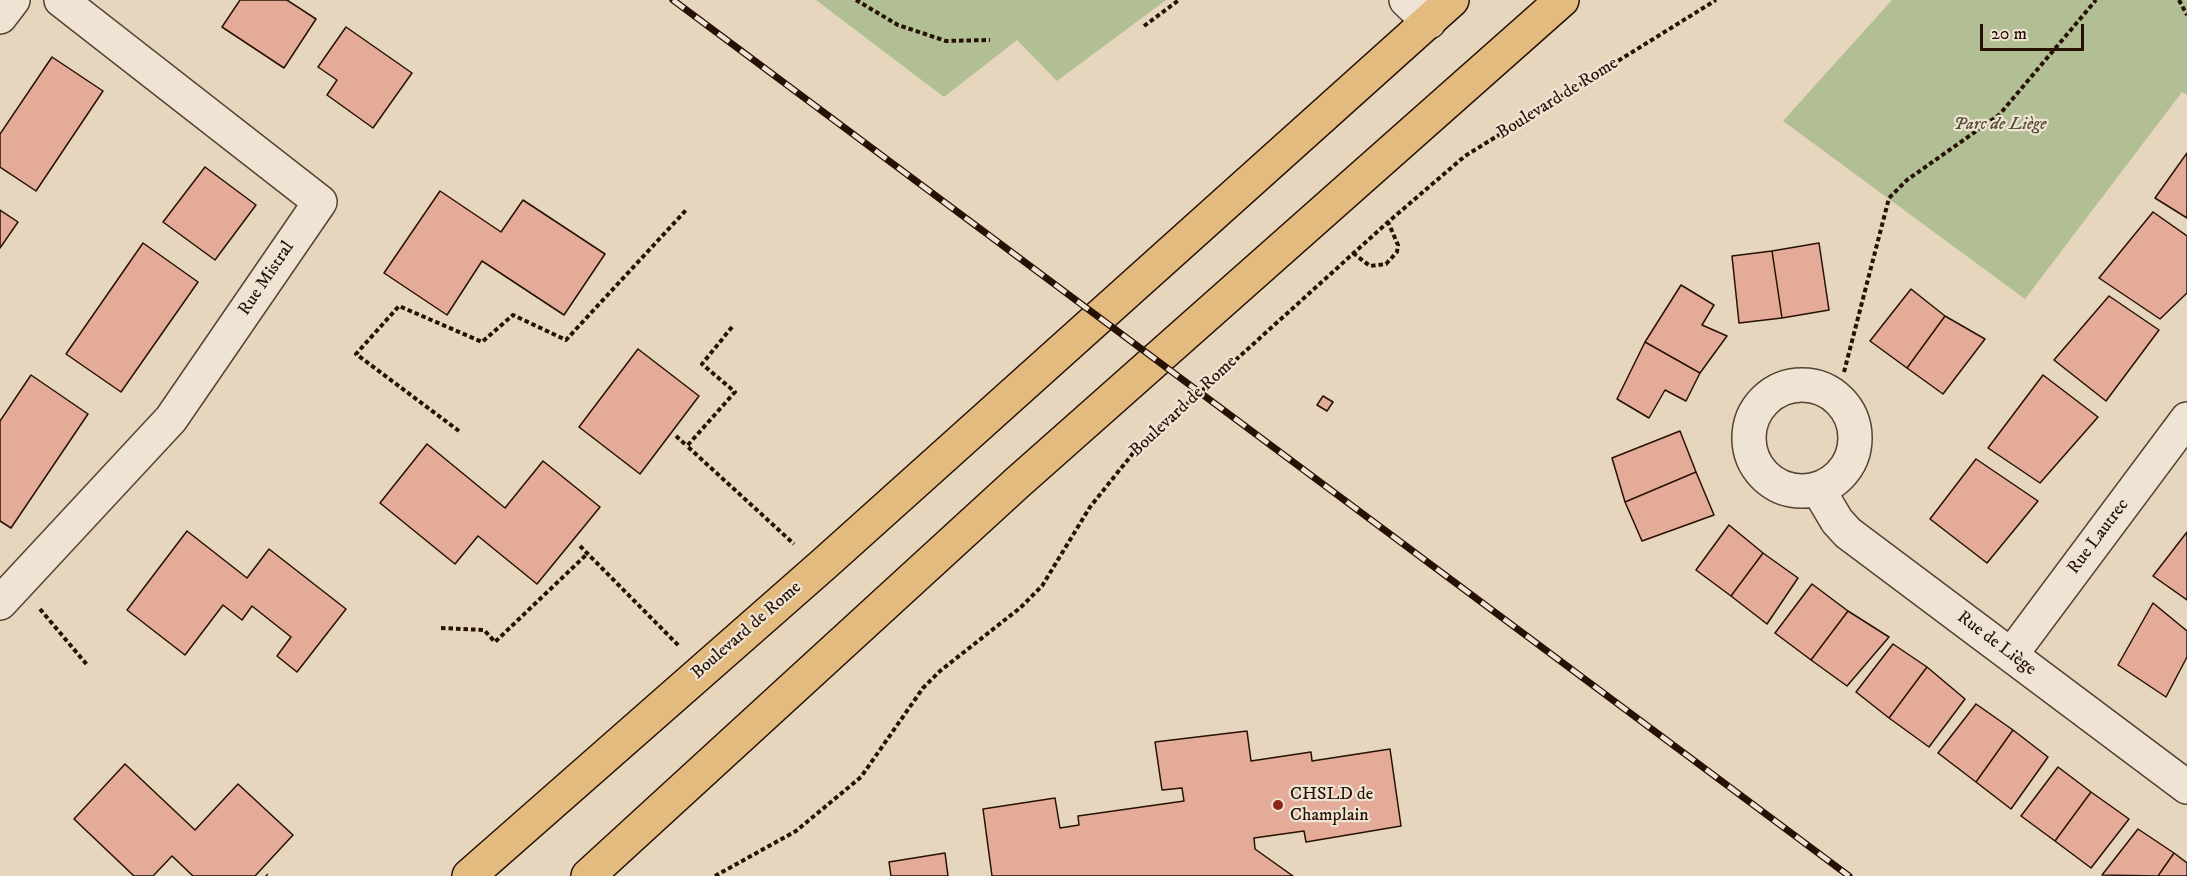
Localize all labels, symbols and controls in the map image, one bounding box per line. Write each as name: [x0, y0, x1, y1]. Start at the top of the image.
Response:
scale bar: [1983, 12, 2086, 50]
text: 20 m: [1991, 23, 2027, 45]
street label: Boulevard de Rome: [1494, 53, 1622, 145]
park label: Parc de Liège: [1954, 114, 2046, 136]
street label: Rue Mistral: [234, 238, 300, 320]
street label: Boulevard de Rome: [1126, 352, 1242, 462]
street label: Rue Lautrec: [2064, 495, 2134, 579]
street label: Boulevard de Rome: [688, 577, 806, 685]
street label: Rue de Liège: [1952, 607, 2040, 681]
place label: CHSLD de Champlain: [1290, 784, 1373, 826]
marker: CHSLD de Champlain: [1271, 798, 1285, 812]

